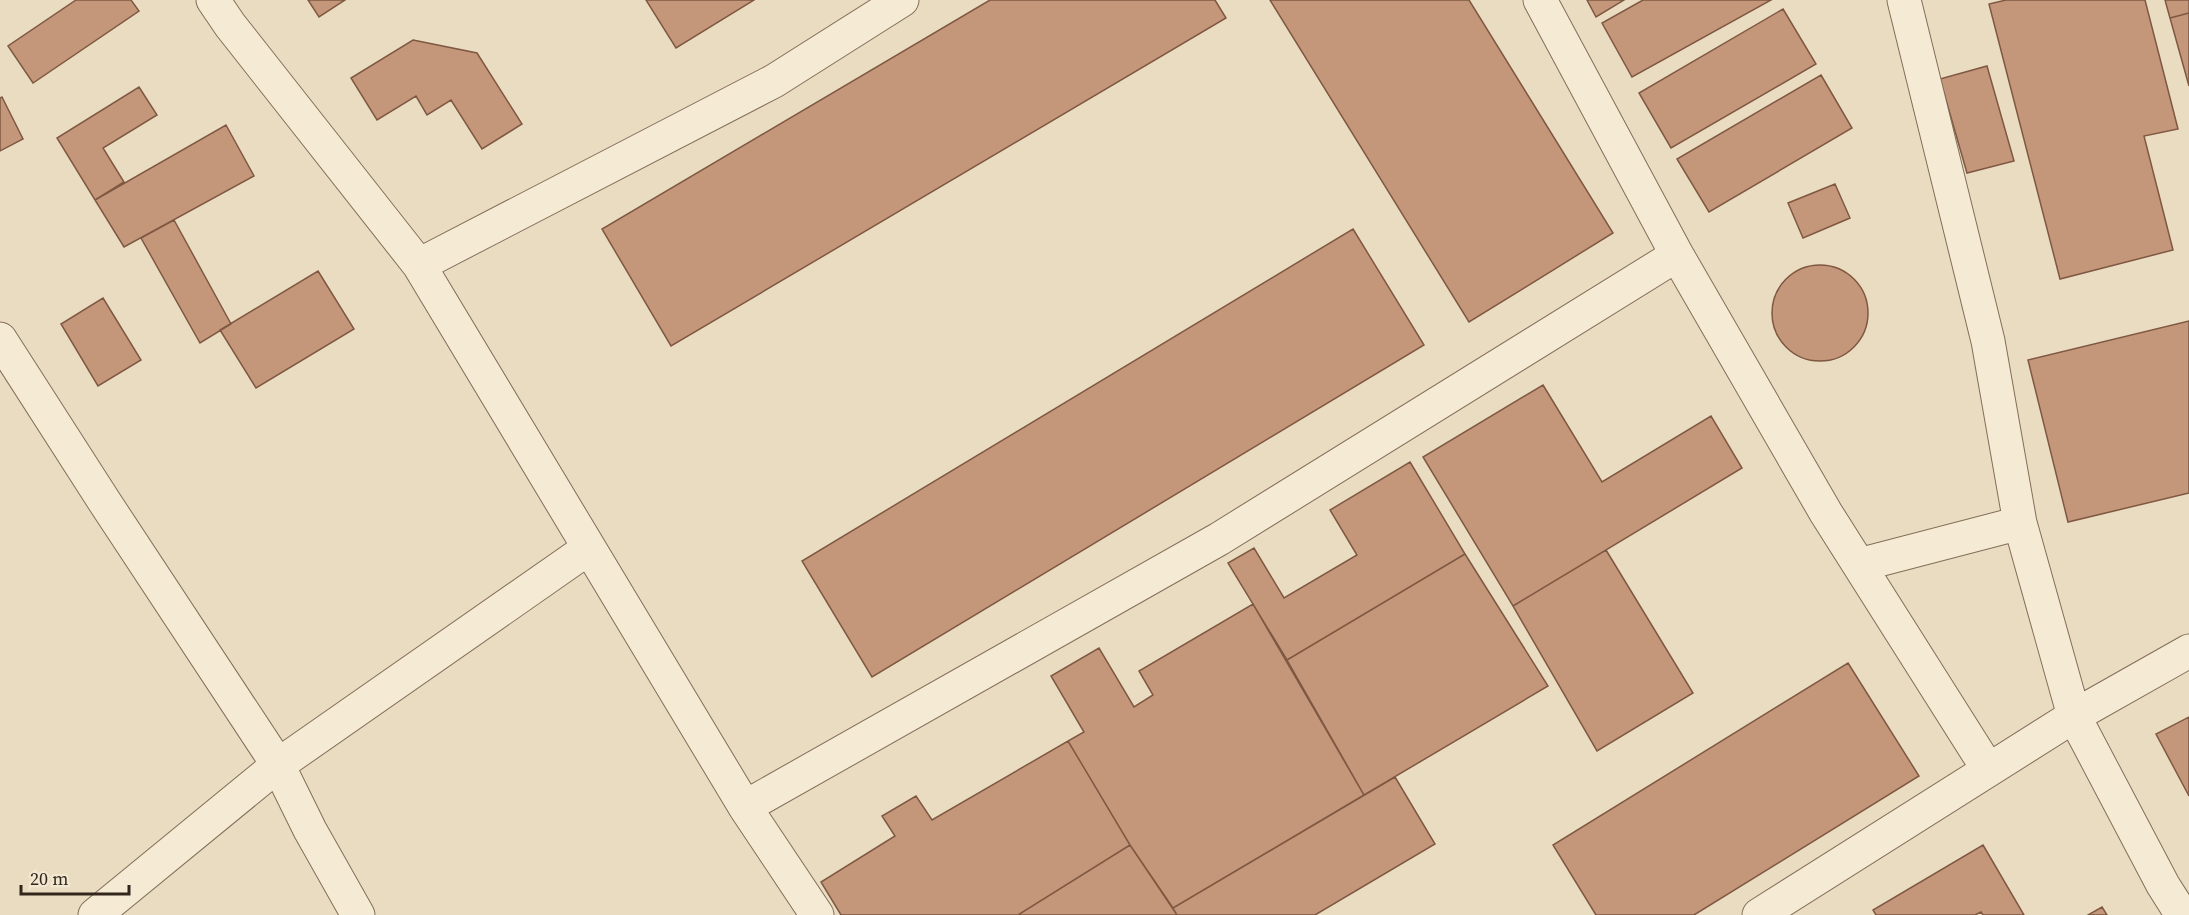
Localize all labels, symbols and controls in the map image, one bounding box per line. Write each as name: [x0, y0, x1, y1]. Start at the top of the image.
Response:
scale bar: [21, 858, 129, 896]
text: 20 m: [30, 866, 68, 891]

